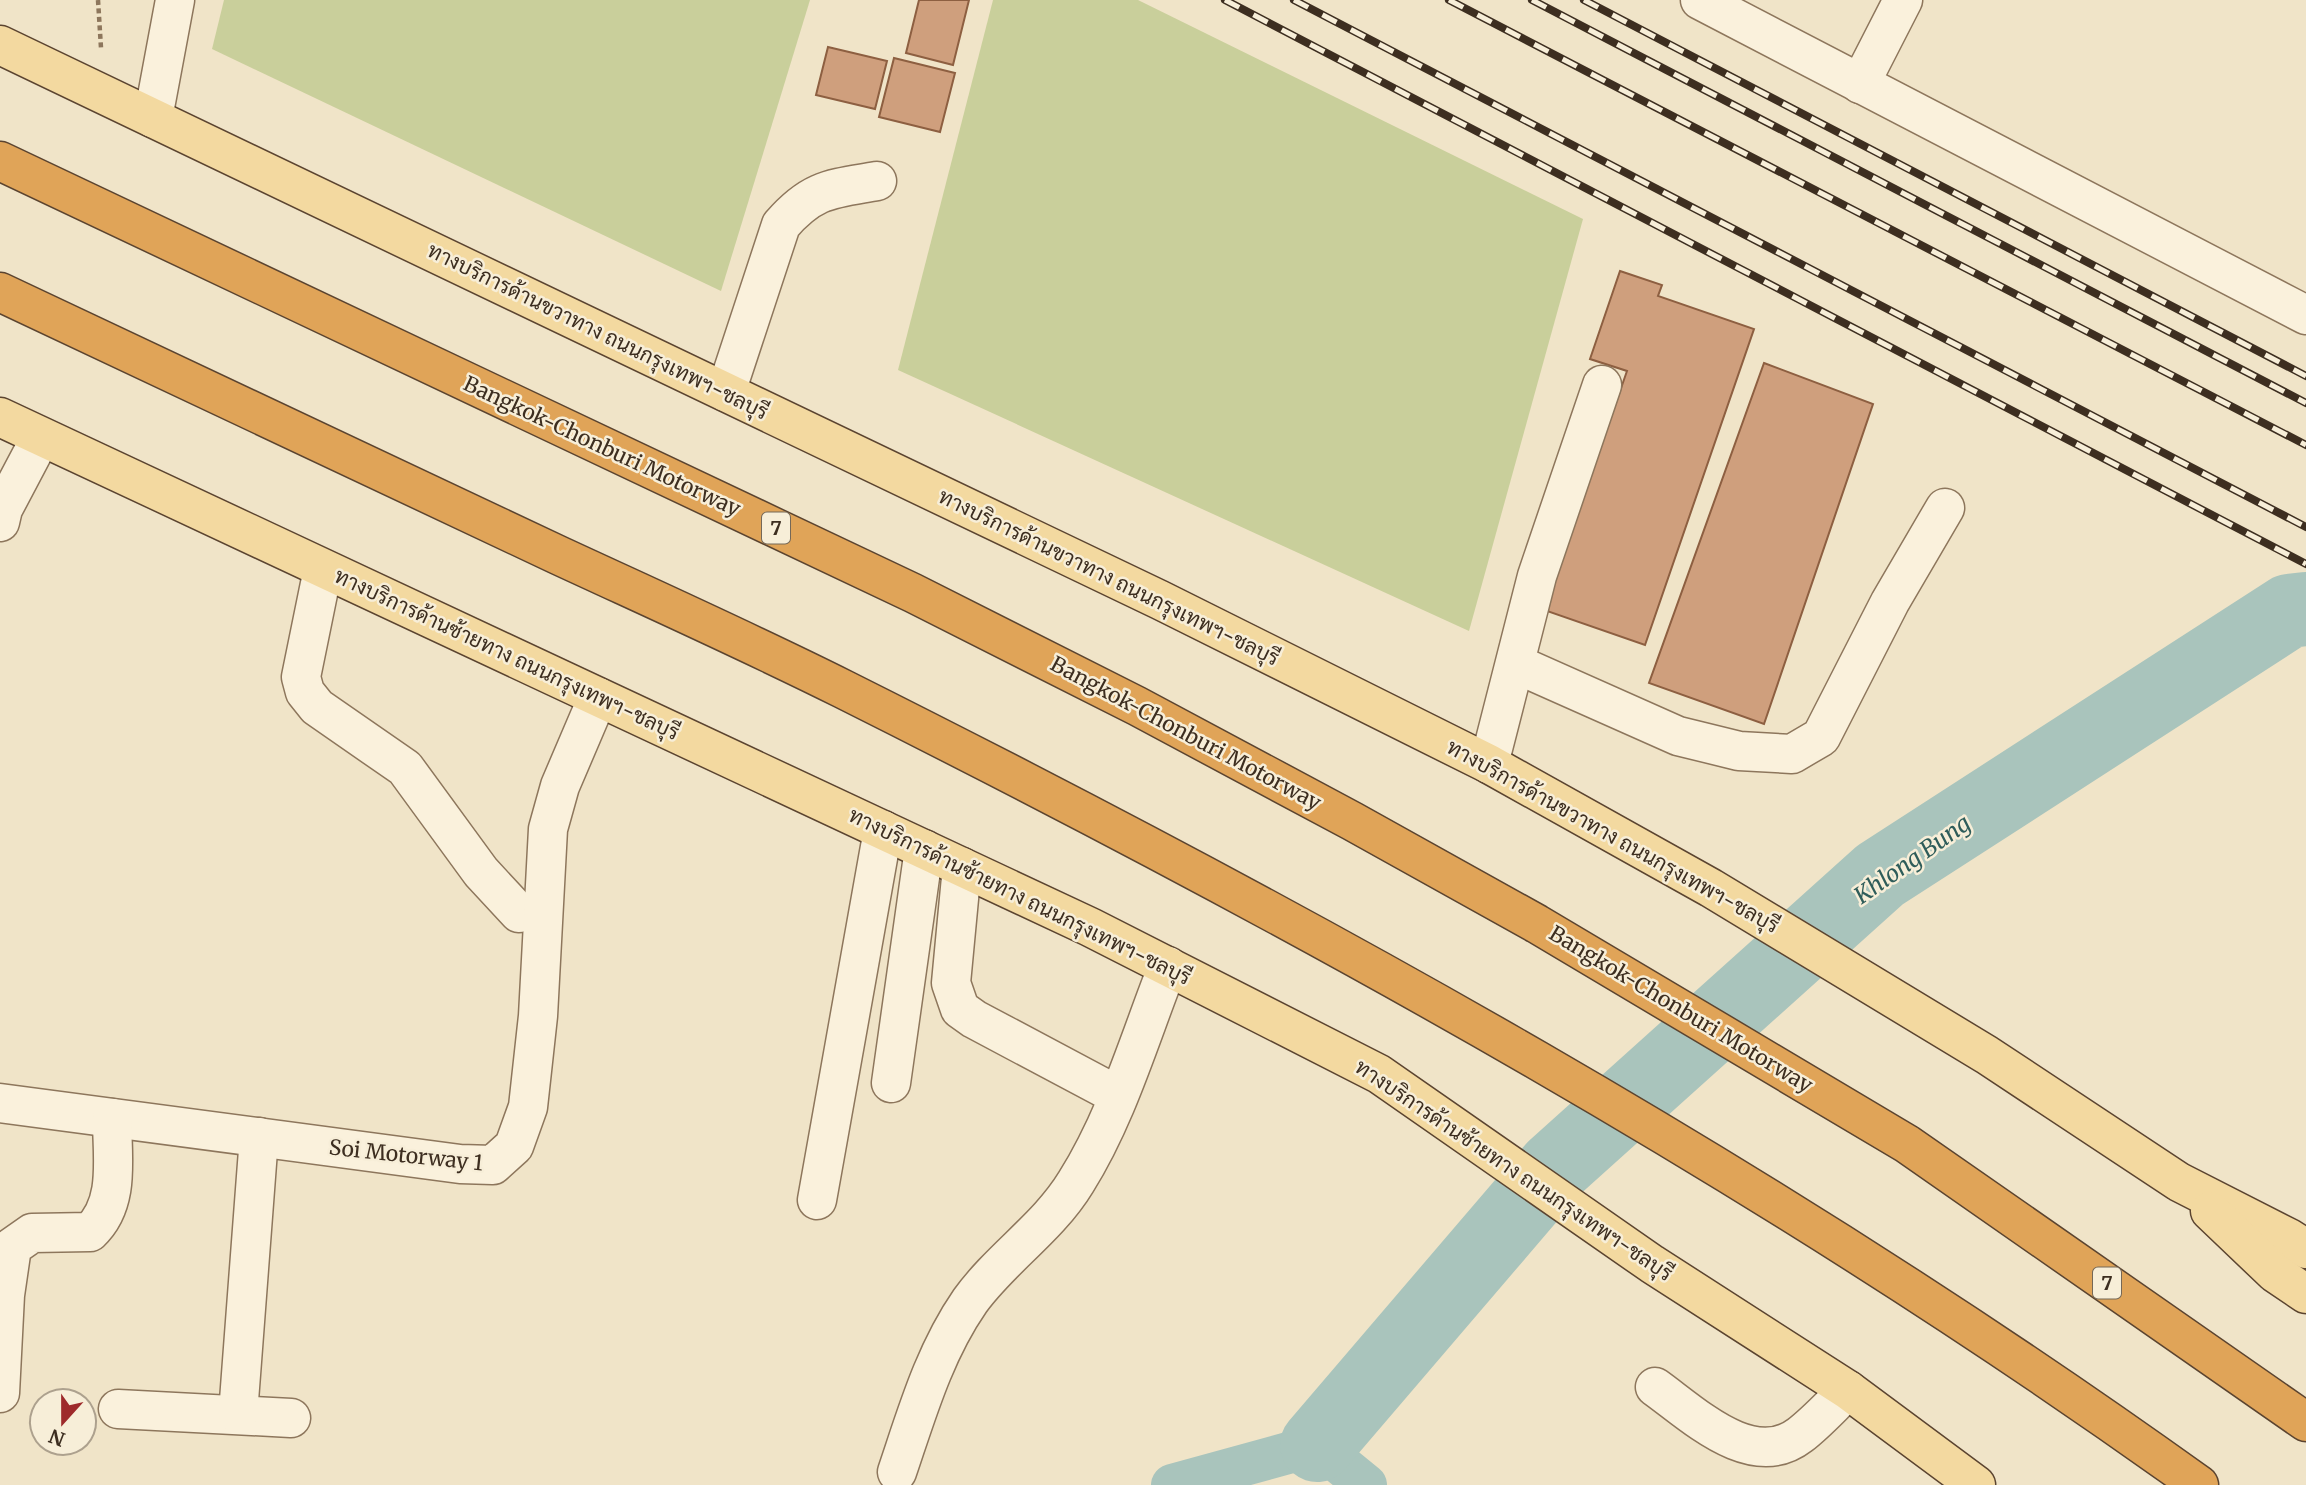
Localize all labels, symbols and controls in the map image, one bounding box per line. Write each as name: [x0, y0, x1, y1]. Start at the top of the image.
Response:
street label: ทางบริการด้านขวาทาง ถนนกรุงเทพฯ-ชลบุรี: [423, 236, 773, 426]
street label: Bangkok-Chonburi Motorway: [459, 370, 746, 523]
street label: ทางบริการด้านขวาทาง ถนนกรุงเทพฯ-ชลบุรี: [934, 482, 1284, 672]
road number: 7: [762, 512, 790, 544]
street label: ทางบริการด้านซ้ายทาง ถนนกรุงเทพฯ-ชลบุรี: [330, 562, 684, 747]
street label: Bangkok-Chonburi Motorway: [1046, 650, 1327, 816]
street label: ทางบริการด้านขวาทาง ถนนกรุงเทพฯ-ชลบุรี: [1442, 733, 1784, 940]
street label: ทางบริการด้านซ้ายทาง ถนนกรุงเทพฯ-ชลบุรี: [844, 801, 1196, 992]
water label: Khlong Bung: [1848, 808, 1976, 910]
street label: Bangkok-Chonburi Motorway: [1544, 919, 1818, 1099]
street label: ทางบริการด้านซ้ายทาง ถนนกรุงเทพฯ-ชลบุรี: [1349, 1053, 1678, 1288]
street label: Soi Motorway 1: [328, 1133, 484, 1177]
road number: 7: [2093, 1268, 2121, 1298]
north arrow: [28, 1387, 98, 1457]
text: N: [46, 1424, 68, 1452]

